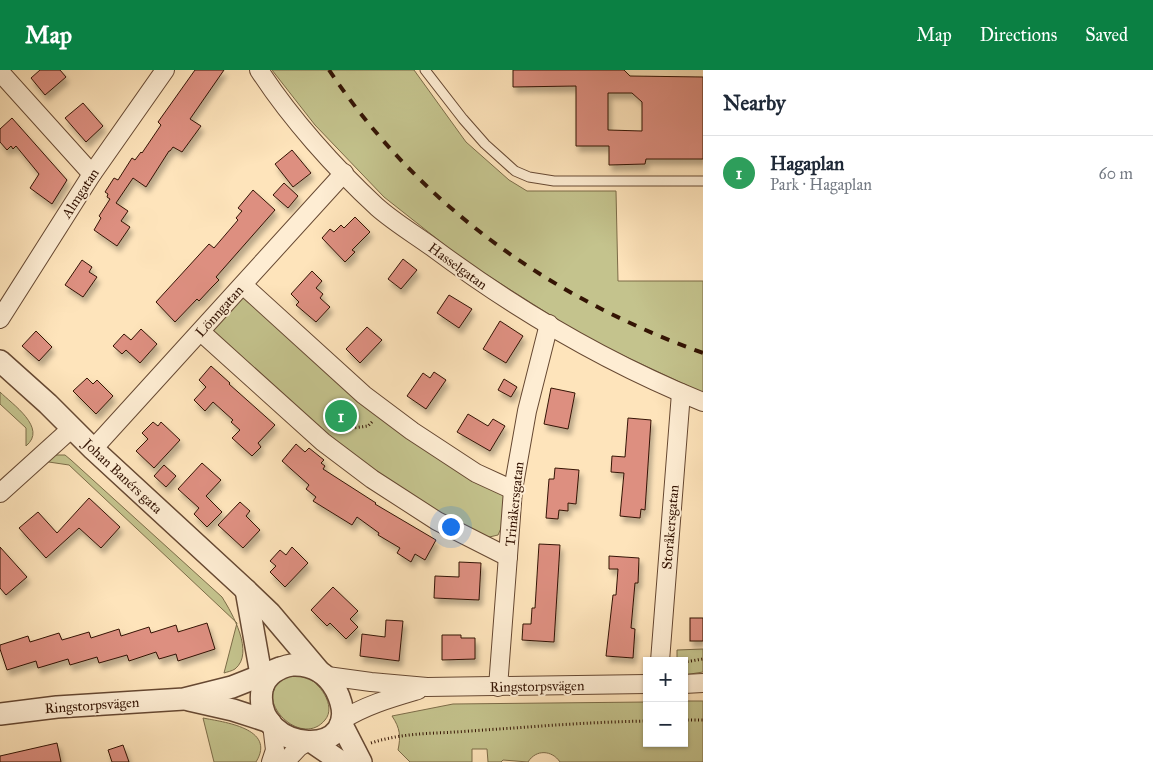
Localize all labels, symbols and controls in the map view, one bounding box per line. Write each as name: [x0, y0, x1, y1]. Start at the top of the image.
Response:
text: Map: [25, 20, 72, 50]
text: Map: [916, 24, 952, 46]
text: Directions: [980, 24, 1057, 46]
text: Saved: [1085, 24, 1128, 46]
text: Nearby: [723, 90, 786, 116]
text: Hagaplan: [770, 152, 844, 175]
text: 1: [736, 164, 742, 183]
text: 60 m: [1099, 164, 1133, 183]
street label: Almgatan: [58, 165, 103, 222]
text: Park · Hagaplan: [770, 175, 872, 194]
street label: Hasselgatan: [425, 239, 491, 294]
street label: Lönngatan: [192, 282, 247, 341]
pin: 1: [325, 397, 357, 435]
street label: Johan Banérs gata: [77, 434, 166, 518]
street label: Trinåkersgatan: [502, 460, 527, 547]
street label: Storåkersgatan: [658, 484, 683, 570]
your location: [438, 514, 464, 540]
map controls: [643, 657, 688, 747]
button: +: [643, 657, 688, 702]
street label: Ringstorpsvägen: [489, 677, 585, 696]
street label: Ringstorpsvägen: [44, 694, 140, 717]
button: −: [643, 702, 688, 747]

